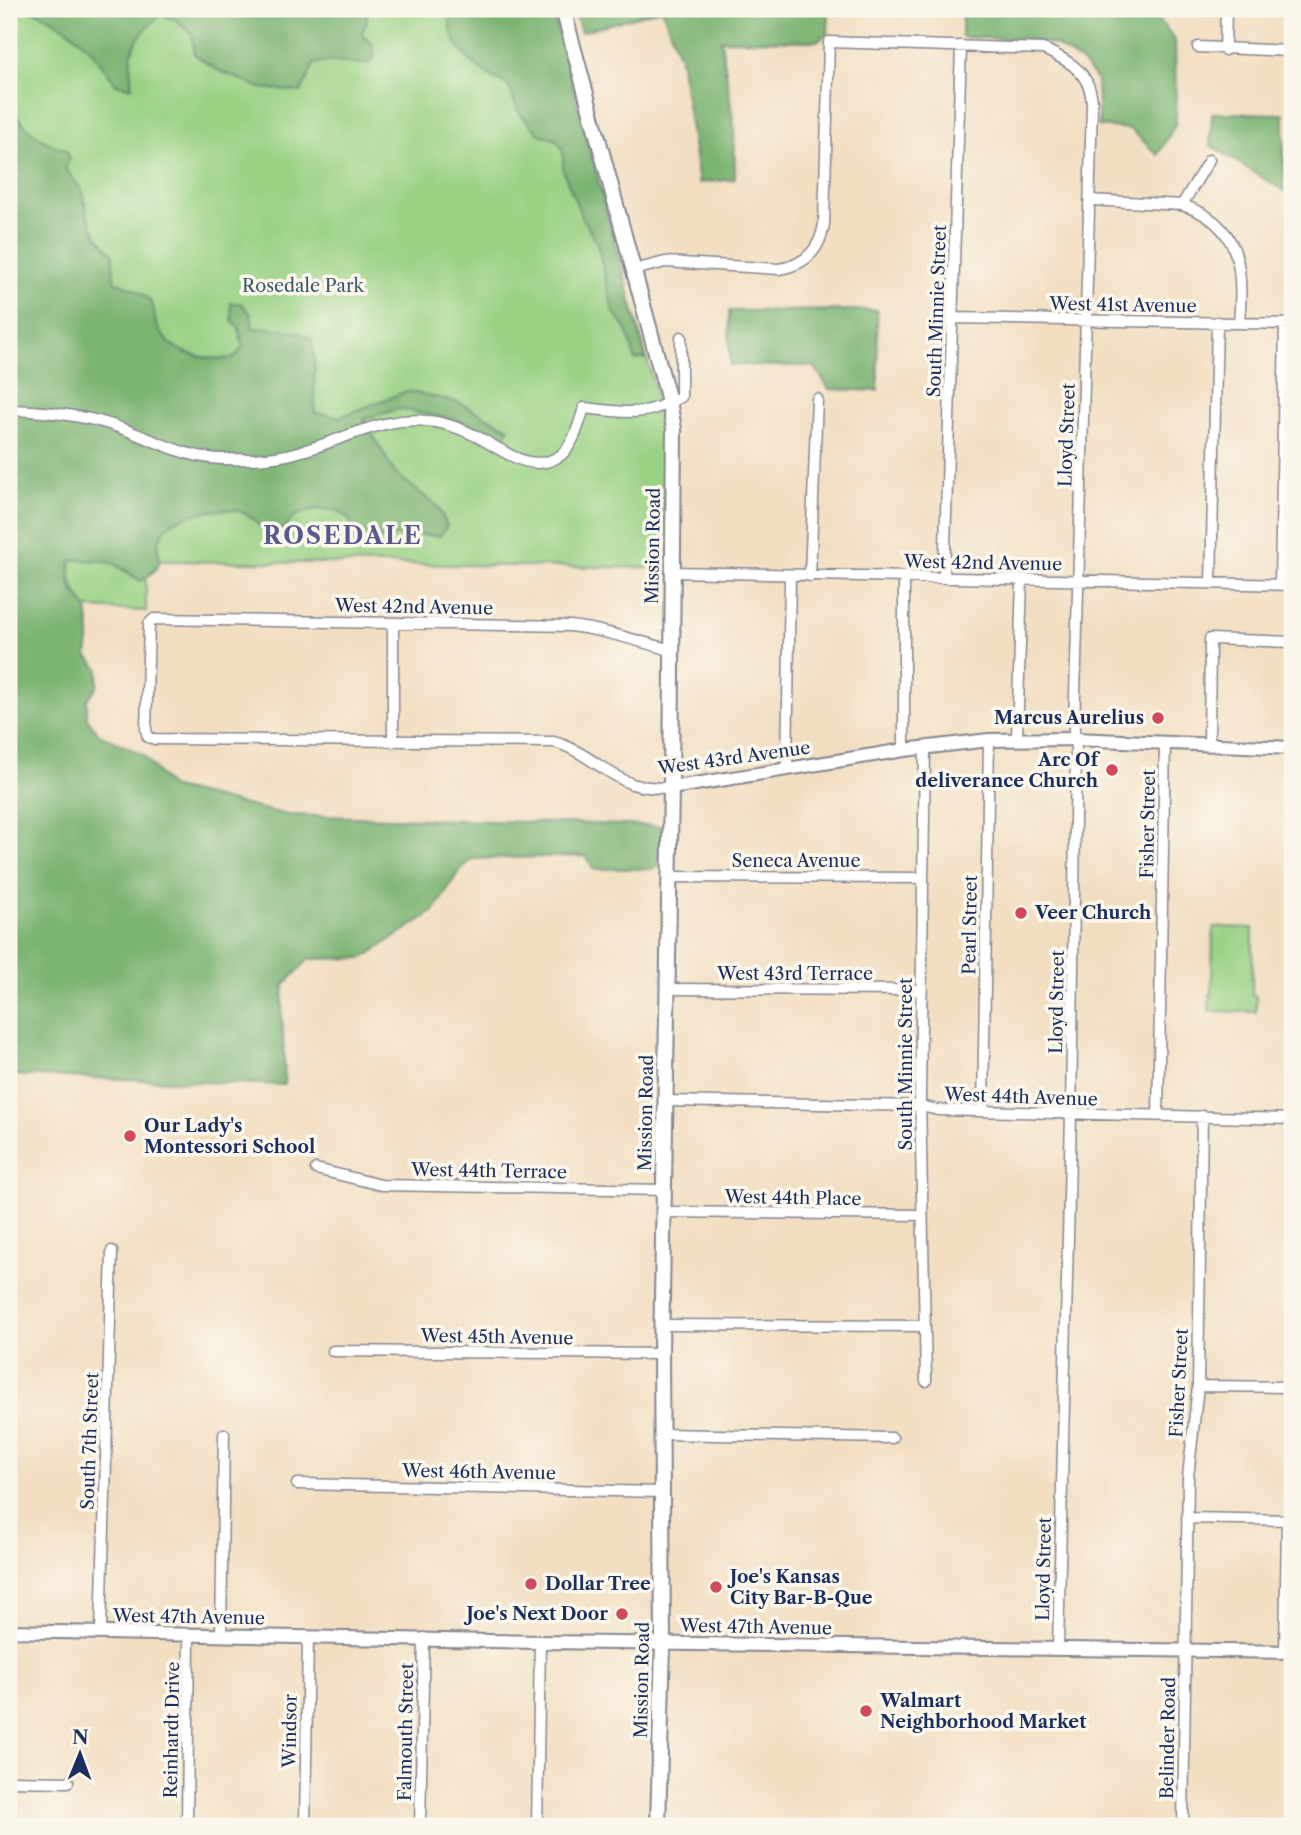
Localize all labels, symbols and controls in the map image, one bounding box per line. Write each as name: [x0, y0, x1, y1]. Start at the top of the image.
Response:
street label: South Minnie Street: [923, 224, 951, 398]
park label: Rosedale Park: [242, 275, 365, 297]
street label: West 41st Avenue: [1048, 293, 1197, 317]
street label: Lloyd Street: [1054, 382, 1080, 487]
street label: Mission Road: [641, 488, 665, 604]
district label: ROSEDALE: [263, 521, 423, 550]
street label: West 42nd Avenue: [903, 551, 1062, 575]
street label: West 42nd Avenue: [334, 595, 493, 619]
place label: Marcus Aurelius: [994, 707, 1144, 729]
marker: Marcus Aurelius: [1150, 710, 1166, 726]
street label: West 43rd Avenue: [655, 736, 812, 780]
place label: Arc Of deliverance Church: [915, 749, 1100, 792]
marker: Arc Of deliverance Church: [1104, 762, 1120, 778]
street label: Fisher Street: [1136, 769, 1160, 879]
street label: Seneca Avenue: [732, 850, 861, 872]
street label: Pearl Street: [958, 874, 982, 975]
place label: Veer Church: [1034, 902, 1152, 924]
marker: Veer Church: [1013, 905, 1029, 921]
street label: Lloyd Street: [1045, 949, 1069, 1054]
street label: West 43rd Terrace: [716, 963, 873, 985]
street label: South Minnie Street: [895, 977, 917, 1150]
street label: Mission Road: [634, 1055, 658, 1171]
street label: West 44th Avenue: [943, 1083, 1098, 1111]
place label: Our Lady's Montessori School: [144, 1115, 315, 1158]
marker: Our Lady's Montessori School: [122, 1128, 138, 1144]
street label: West 44th Terrace: [410, 1159, 567, 1183]
street label: West 44th Place: [723, 1186, 862, 1210]
street label: West 45th Avenue: [419, 1325, 574, 1349]
street label: Fisher Street: [1165, 1327, 1193, 1438]
street label: South 7th Street: [77, 1371, 103, 1510]
street label: West 46th Avenue: [401, 1460, 556, 1484]
street label: Lloyd Street: [1032, 1516, 1056, 1621]
place label: Joe's Kansas City Bar-B-Que: [727, 1566, 873, 1609]
place label: Dollar Tree: [545, 1573, 651, 1595]
marker: Dollar Tree: [523, 1576, 539, 1592]
marker: Joe's Kansas City Bar-B-Que: [708, 1579, 724, 1595]
place label: Joe's Next Door: [463, 1603, 608, 1625]
street label: West 47th Avenue: [112, 1605, 265, 1629]
marker: Joe's Next Door: [614, 1606, 630, 1622]
street label: West 47th Avenue: [679, 1615, 832, 1639]
street label: Mission Road: [630, 1622, 654, 1738]
street label: Reinhardt Drive: [160, 1661, 184, 1799]
street label: Falmouth Street: [394, 1662, 418, 1801]
street label: Belinder Road: [1156, 1677, 1180, 1799]
place label: Walmart Neighborhood Market: [879, 1690, 1087, 1733]
street label: Windsor: [278, 1693, 302, 1769]
marker: Walmart Neighborhood Market: [858, 1703, 874, 1719]
north arrow: [46, 1720, 116, 1790]
text: N: [72, 1726, 89, 1749]

